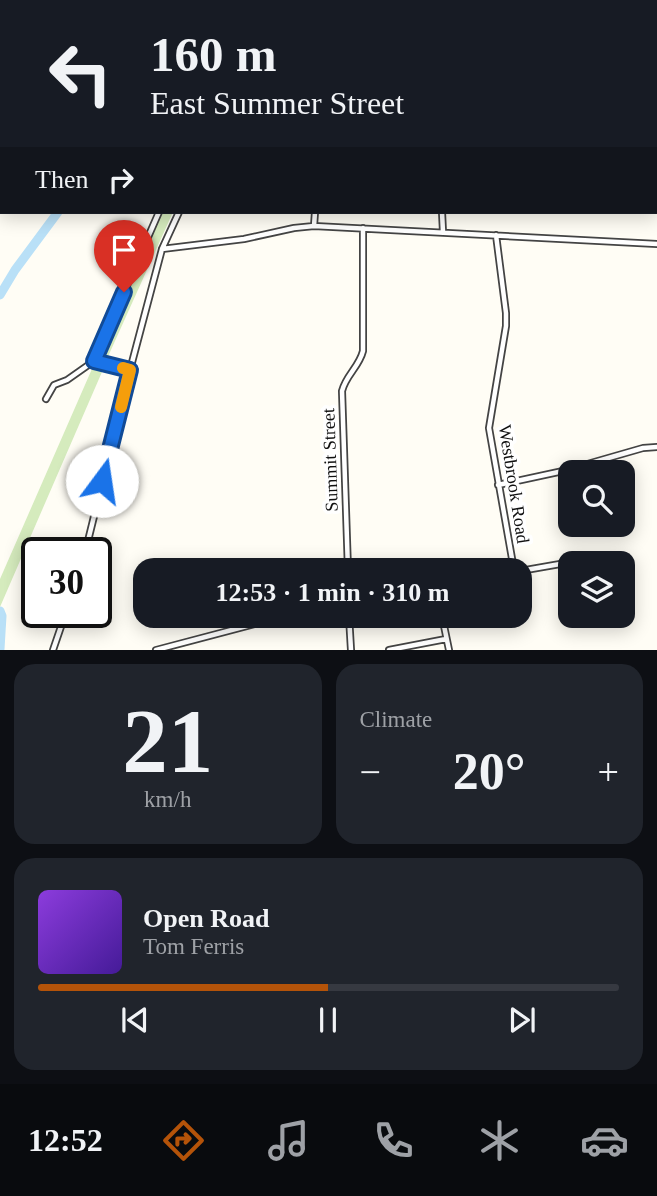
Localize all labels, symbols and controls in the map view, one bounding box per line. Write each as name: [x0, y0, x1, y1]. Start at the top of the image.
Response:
text: 160 m: [150, 27, 277, 82]
icon: left: [35, 28, 126, 119]
text: East Summer Street: [150, 85, 404, 121]
icon: right: [102, 161, 140, 199]
text: Then: [35, 165, 88, 194]
pin: [94, 220, 154, 292]
icon: arrive: [105, 231, 143, 269]
street label: Summit Street: [318, 408, 342, 512]
street label: Westbrook Road: [495, 423, 533, 545]
position arrow: [65, 444, 139, 518]
map controls: [558, 460, 635, 628]
button: search: [558, 460, 635, 537]
speed limit sign: 30: [21, 537, 112, 628]
button: layers: [558, 551, 635, 628]
text: 12:53 · 1 min · 310 m: [216, 578, 450, 607]
text: 21: [122, 691, 213, 792]
text: Climate: [360, 707, 432, 732]
text: 20°: [453, 743, 526, 800]
text: −: [360, 751, 381, 793]
text: +: [598, 751, 619, 793]
text: km/h: [144, 787, 191, 812]
text: Open Road: [143, 904, 269, 933]
text: Tom Ferris: [143, 934, 244, 959]
icon: previous: [116, 1001, 154, 1039]
icon: pause: [309, 1001, 347, 1039]
icon: next: [503, 1001, 541, 1039]
icon: directions: [159, 1116, 208, 1165]
icon: music: [264, 1116, 313, 1165]
icon: phone: [369, 1116, 418, 1165]
icon: climate: [475, 1116, 524, 1165]
icon: car: [580, 1116, 629, 1165]
text: 12:52: [28, 1122, 103, 1158]

